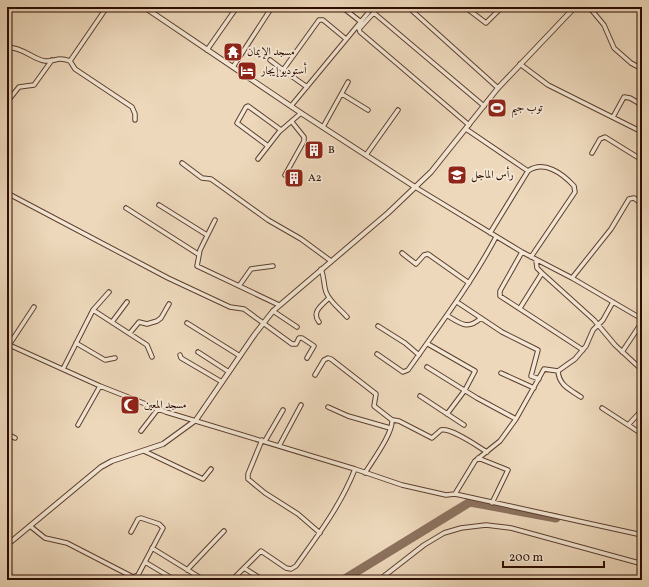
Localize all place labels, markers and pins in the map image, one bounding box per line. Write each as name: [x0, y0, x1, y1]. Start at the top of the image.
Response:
temple icon: مسجد الإيمان: [222, 41, 244, 63]
place label: مسجد الإيمان: [247, 45, 295, 60]
hotel icon: أستوديو إيجار: [236, 60, 258, 82]
place label: أستوديو إيجار: [260, 62, 307, 79]
sports icon: توب جيم: [486, 97, 508, 119]
place label: توب جيم: [511, 101, 544, 118]
building icon: B: [303, 139, 325, 161]
place label: B: [328, 143, 335, 158]
school or university icon: رأس الماجل: [446, 164, 468, 186]
place label: رأس الماجل: [471, 166, 514, 183]
building icon: A2: [283, 167, 305, 189]
place label: A2: [308, 171, 322, 186]
mosque icon: مسجد المعين: [119, 394, 141, 416]
place label: مسجد المعين: [144, 398, 186, 413]

